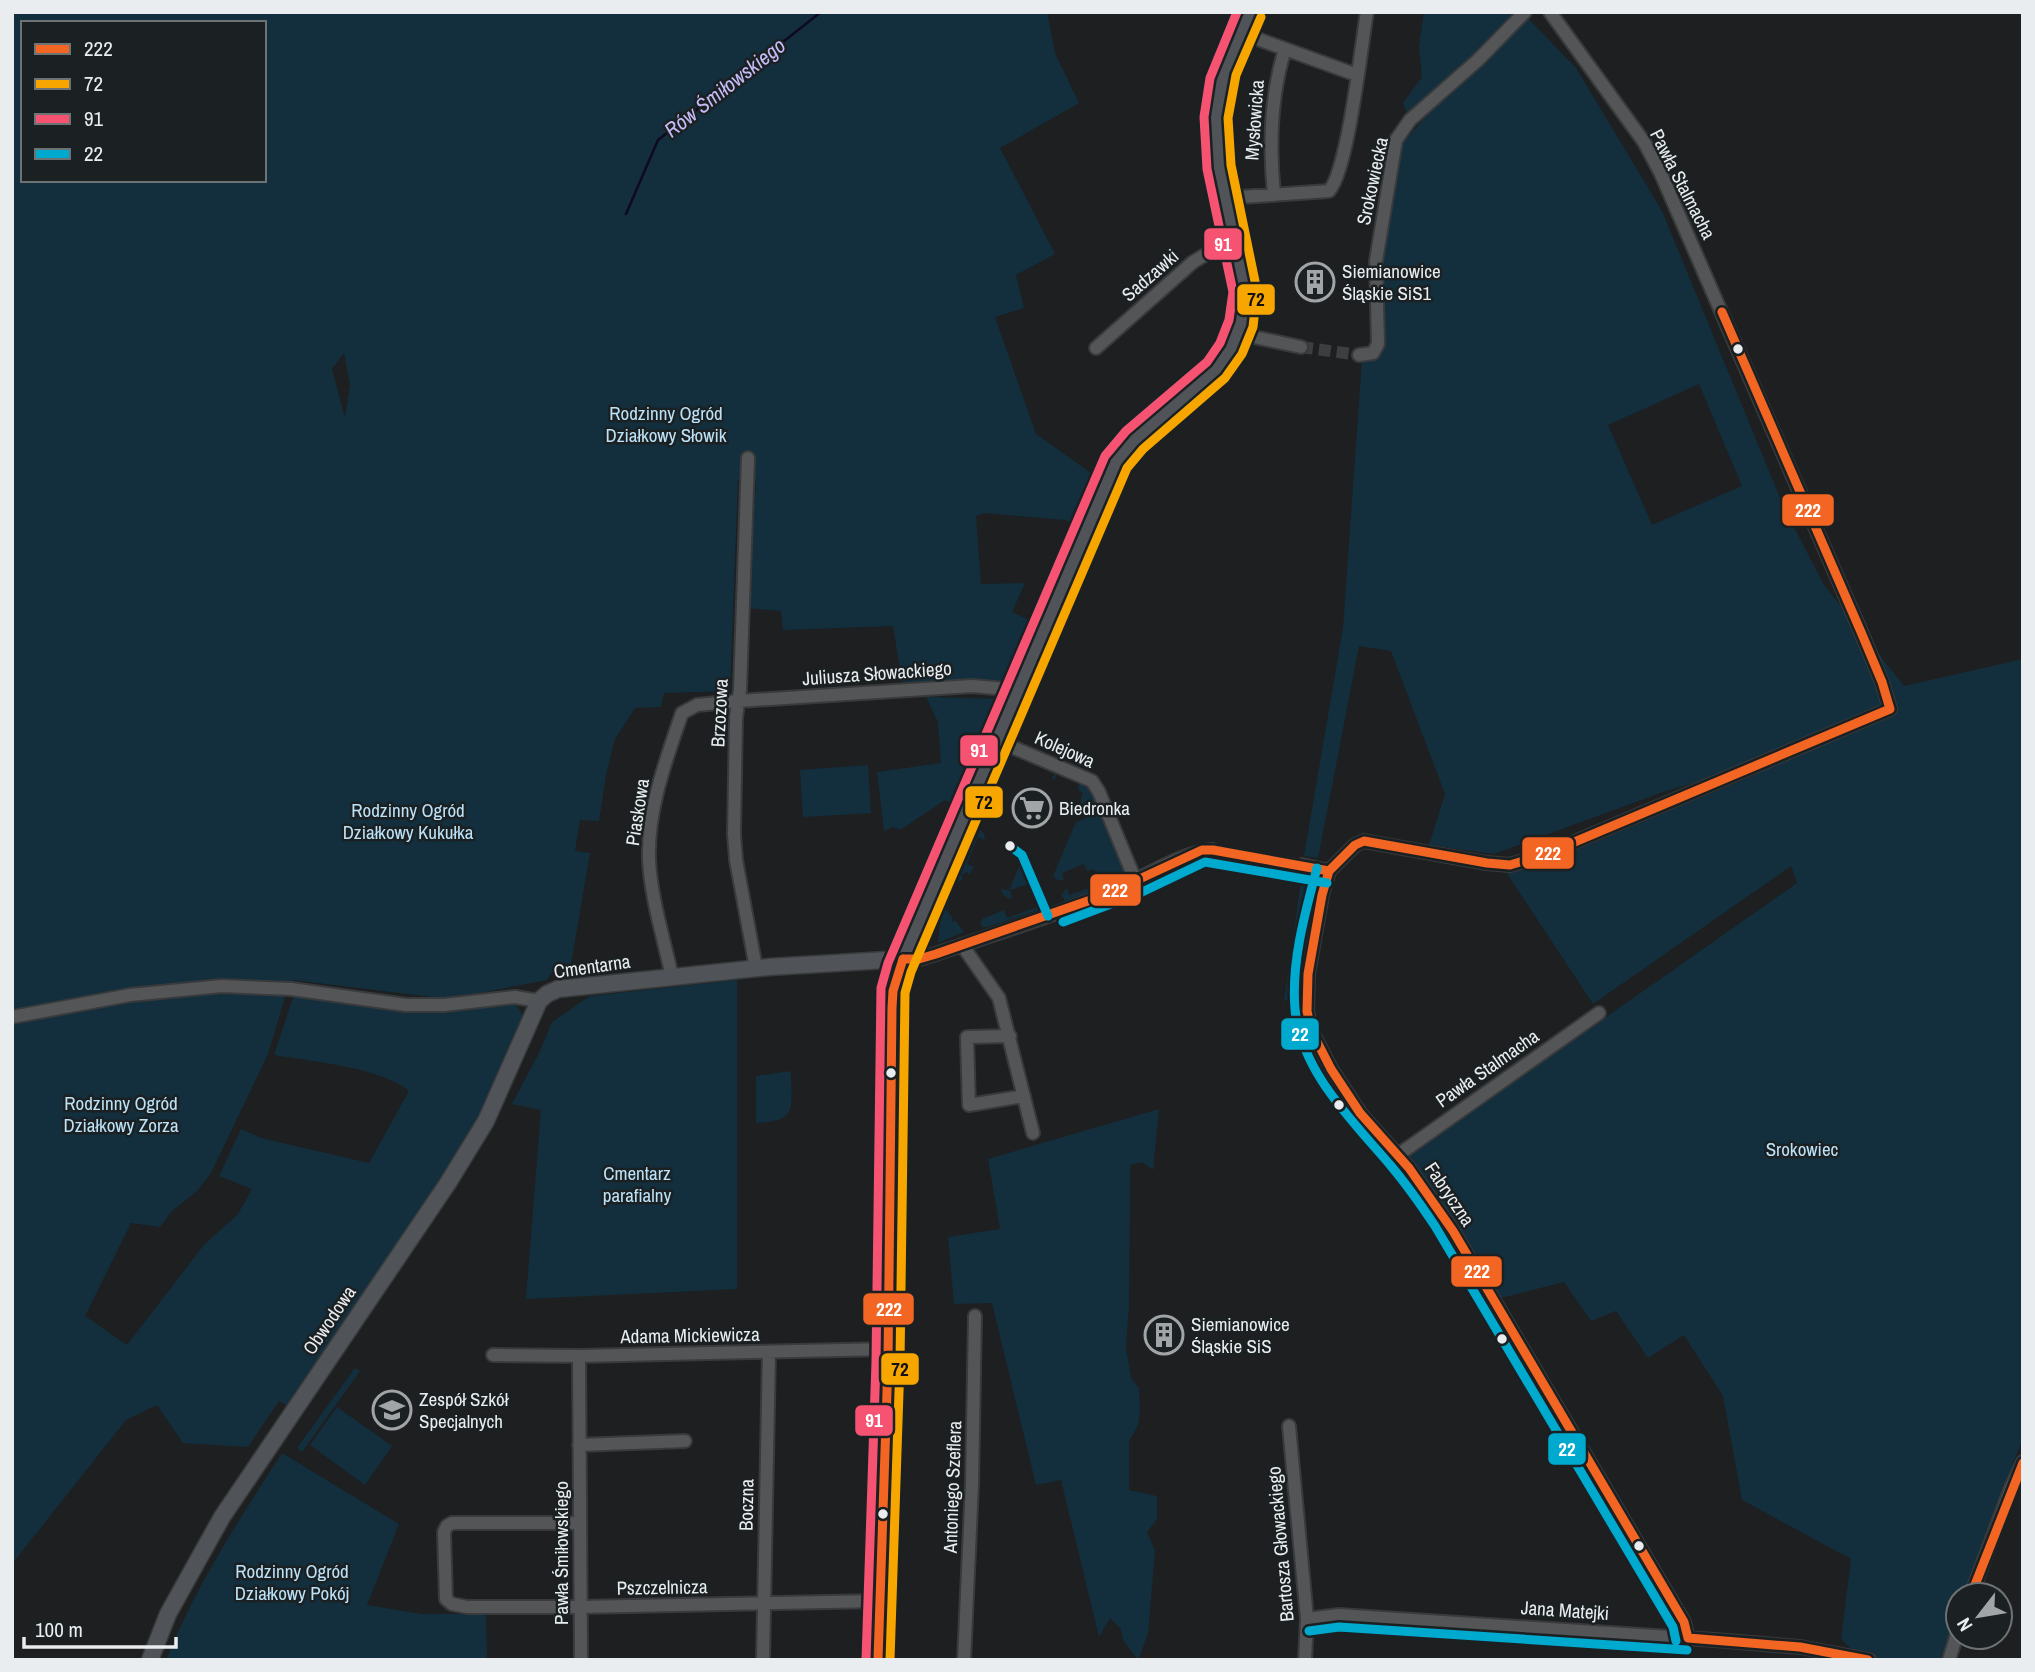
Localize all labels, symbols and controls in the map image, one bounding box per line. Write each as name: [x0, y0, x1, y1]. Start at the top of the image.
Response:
legend: [21, 21, 266, 182]
water label: Rów Śmiłowskiego: [658, 31, 791, 144]
text: 222: [84, 34, 113, 63]
text: 72: [84, 69, 103, 98]
street label: Mysłowicka: [1238, 79, 1270, 161]
text: 91: [84, 104, 104, 133]
street label: Pawła Stalmacha: [1644, 124, 1722, 244]
street label: Srokowiecka: [1350, 134, 1394, 227]
text: 22: [84, 139, 103, 168]
line badge: 91: [1203, 227, 1243, 261]
text: 91: [1214, 231, 1232, 257]
street label: Sadzawki: [1116, 243, 1184, 307]
place label: Siemianowice Śląskie SiS1: [1342, 258, 1441, 306]
building icon: Siemianowice Śląskie SiS1: [1294, 261, 1336, 303]
line badge: 72: [1236, 283, 1276, 316]
text: 72: [1247, 286, 1265, 312]
unlabelled marker: [1731, 342, 1745, 356]
park label: Rodzinny Ogród Działkowy Słowik: [605, 400, 727, 448]
line badge: 222: [1781, 493, 1835, 527]
text: 222: [1795, 497, 1821, 523]
street label: Juliusza Słowackiego: [801, 655, 953, 691]
street label: Brzozowa: [704, 678, 734, 748]
street label: Kolejowa: [1031, 724, 1099, 774]
line badge: 91: [959, 734, 999, 767]
text: 91: [970, 737, 988, 763]
street label: Piaskowa: [619, 776, 655, 847]
line badge: 72: [964, 785, 1004, 819]
supermarket icon: Biedronka: [1011, 787, 1053, 829]
text: 72: [975, 789, 993, 815]
place label: Biedronka: [1059, 795, 1130, 821]
park label: Rodzinny Ogród Działkowy Kukułka: [343, 797, 474, 845]
line badge: 222: [1521, 836, 1575, 870]
unlabelled marker: [1003, 839, 1017, 853]
text: 222: [1535, 840, 1561, 866]
line badge: 222: [1089, 873, 1142, 907]
text: 222: [1102, 877, 1128, 903]
street label: Cmentarna: [552, 948, 632, 984]
line badge: 22: [1280, 1017, 1320, 1051]
text: 22: [1291, 1021, 1309, 1047]
street label: Pawła Stalmacha: [1430, 1023, 1544, 1113]
unlabelled marker: [884, 1066, 898, 1080]
park label: Rodzinny Ogród Działkowy Zorza: [63, 1090, 179, 1138]
unlabelled marker: [1332, 1098, 1346, 1112]
park label: Srokowiec: [1766, 1136, 1839, 1162]
street label: Fabryczna: [1419, 1157, 1481, 1231]
park label: Cmentarz parafialny: [603, 1160, 671, 1208]
line badge: 222: [1450, 1255, 1503, 1288]
text: 222: [1464, 1258, 1490, 1284]
street label: Obwodowa: [296, 1280, 362, 1360]
line badge: 222: [862, 1292, 915, 1326]
text: 222: [876, 1296, 902, 1322]
place label: Siemianowice Śląskie SiS: [1191, 1311, 1290, 1359]
building icon: Siemianowice Śląskie SiS: [1143, 1314, 1185, 1356]
street label: Adama Mickiewicza: [619, 1321, 760, 1349]
unlabelled marker: [1495, 1332, 1509, 1346]
line badge: 72: [880, 1352, 920, 1386]
text: 72: [891, 1356, 909, 1382]
place label: Zespół Szkół Specjalnych: [419, 1386, 510, 1434]
school or university icon: Zespół Szkół Specjalnych: [371, 1389, 413, 1431]
line badge: 91: [854, 1404, 894, 1437]
text: 91: [865, 1407, 883, 1433]
street label: Antoniego Szeflera: [937, 1420, 967, 1555]
line badge: 22: [1547, 1432, 1587, 1466]
text: 22: [1558, 1436, 1576, 1462]
street label: Bartosza Głowackiego: [1260, 1465, 1300, 1623]
street label: Boczna: [733, 1478, 759, 1531]
street label: Pawła Śmiłowskiego: [548, 1481, 574, 1625]
unlabelled marker: [876, 1507, 890, 1521]
unlabelled marker: [1632, 1539, 1646, 1553]
park label: Rodzinny Ogród Działkowy Pokój: [235, 1558, 349, 1606]
street label: Pszczelnicza: [616, 1573, 708, 1601]
north arrow: [1944, 1581, 2014, 1651]
street label: Jana Matejki: [1520, 1594, 1610, 1626]
scale bar: [24, 1606, 177, 1650]
text: N: [1950, 1613, 1978, 1636]
text: 100 m: [35, 1615, 83, 1644]

